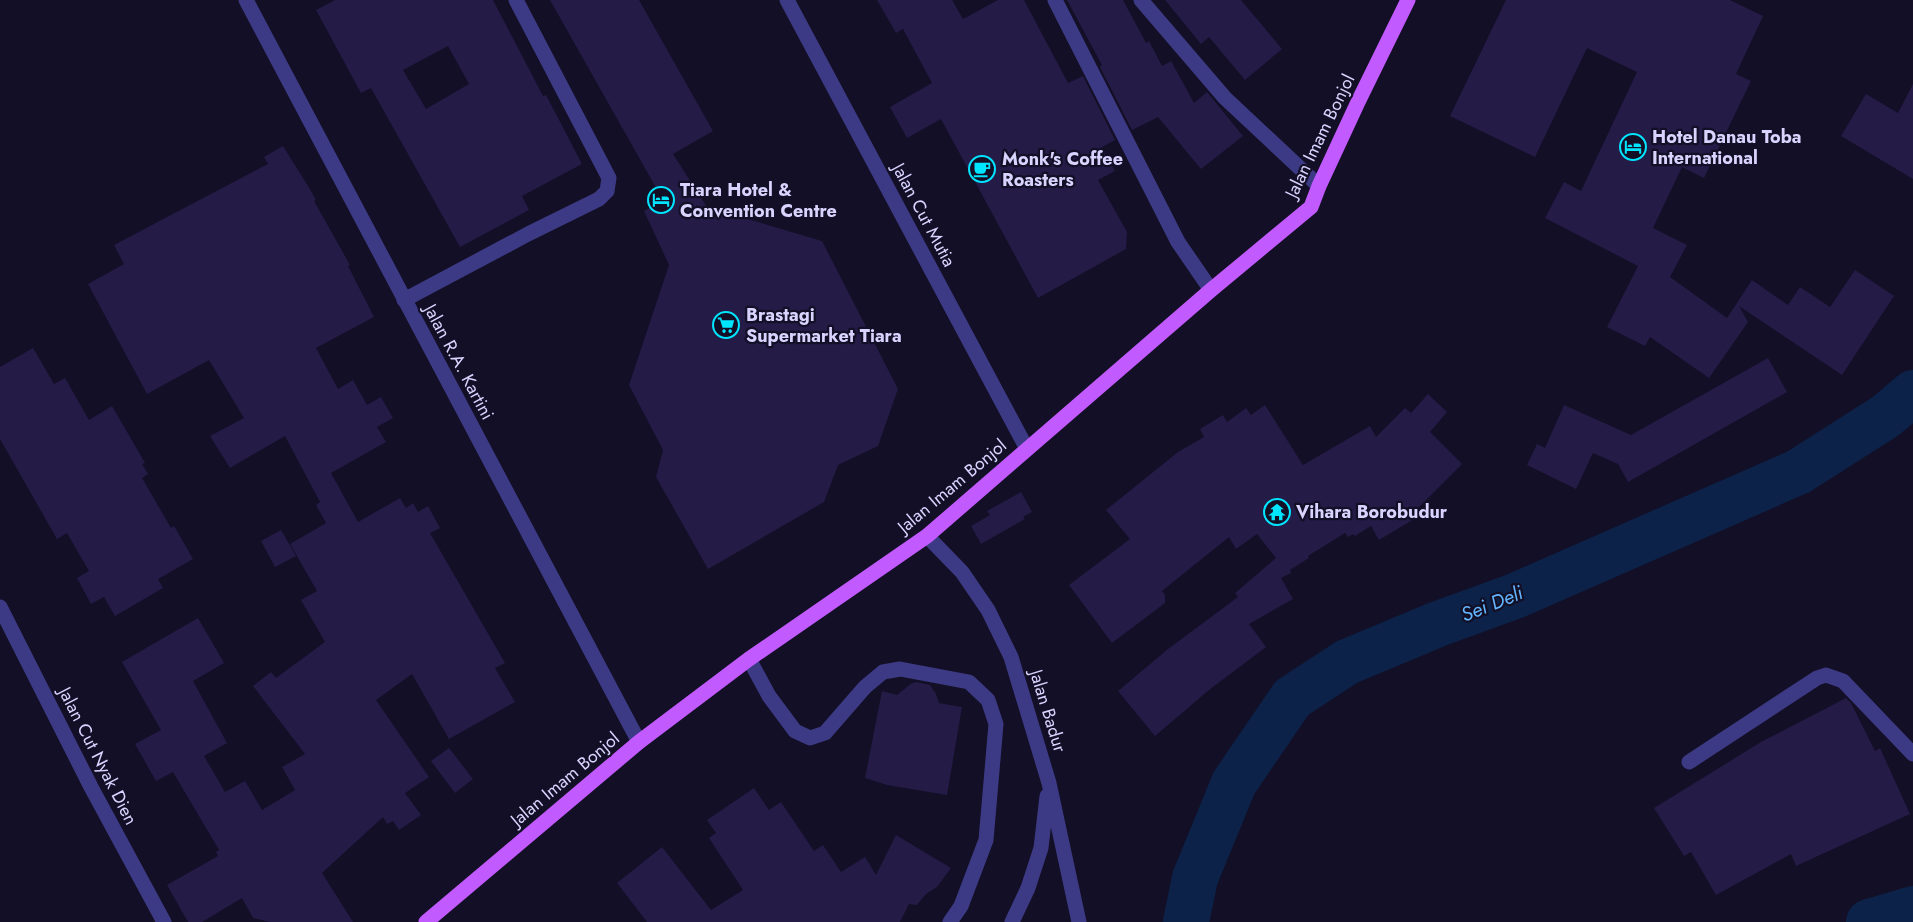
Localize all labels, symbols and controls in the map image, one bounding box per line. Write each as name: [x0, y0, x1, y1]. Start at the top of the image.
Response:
street label: Jalan Imam Bonjol: [1278, 70, 1361, 204]
place label: Hotel Danau Toba International: [1652, 124, 1802, 171]
hotel icon: Hotel Danau Toba International: [1618, 132, 1648, 162]
place label: Monk's Coffee Roasters: [1002, 146, 1123, 193]
cafe icon: Monk's Coffee Roasters: [967, 154, 997, 184]
street label: Jalan Cut Mutia: [885, 157, 962, 271]
place label: Tiara Hotel & Convention Centre: [680, 177, 837, 224]
hotel icon: Tiara Hotel & Convention Centre: [646, 185, 676, 215]
street label: Jalan R.A. Kartini: [417, 298, 500, 424]
place label: Brastagi Supermarket Tiara: [746, 302, 902, 349]
supermarket icon: Brastagi Supermarket Tiara: [711, 310, 741, 340]
street label: Jalan Imam Bonjol: [890, 433, 1012, 541]
temple icon: Vihara Borobudur: [1262, 497, 1292, 527]
place label: Vihara Borobudur: [1295, 499, 1448, 525]
water label: Sei Deli: [1457, 578, 1528, 630]
street label: Jalan Badur: [1023, 665, 1073, 756]
street label: Jalan Cut Nyak Dien: [51, 681, 144, 829]
street label: Jalan Imam Bonjol: [503, 726, 625, 834]

